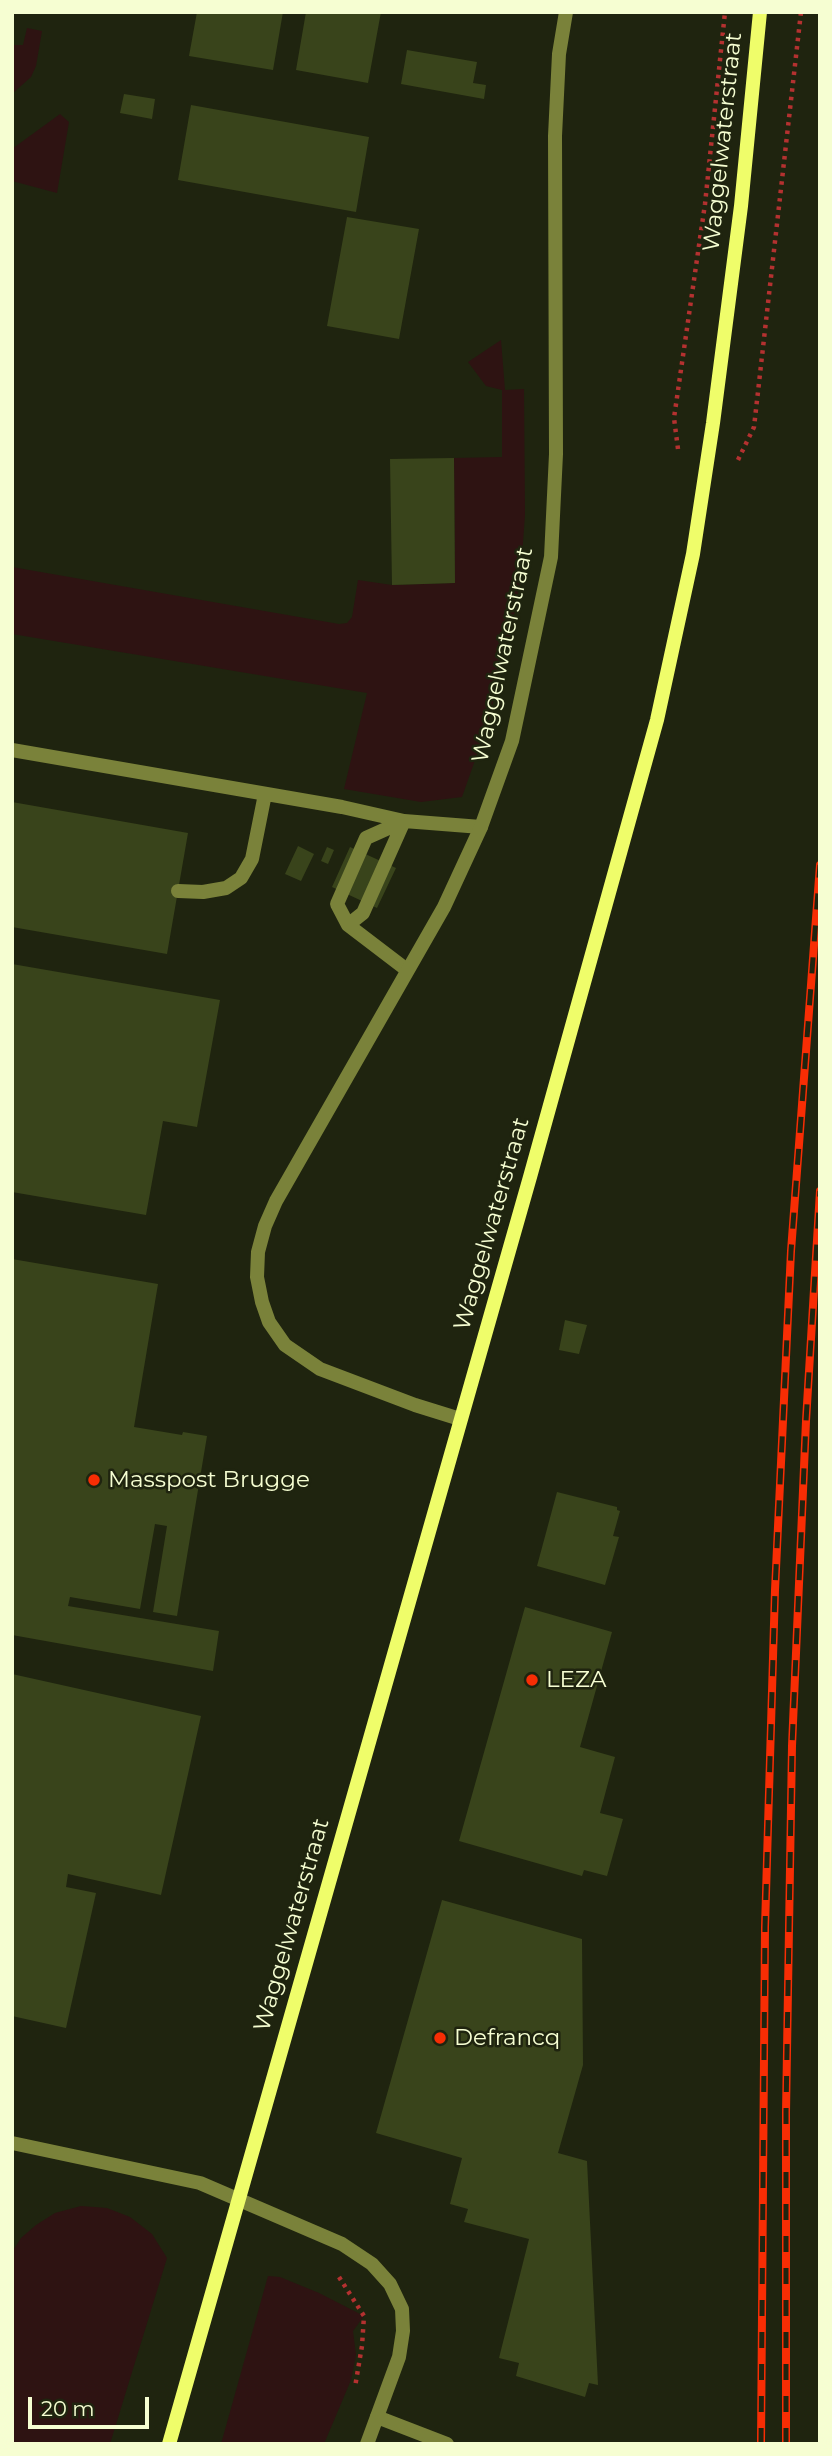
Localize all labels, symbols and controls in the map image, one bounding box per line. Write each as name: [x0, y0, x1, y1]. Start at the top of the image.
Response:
street label: Waggelwaterstraat: [698, 31, 748, 253]
street label: Waggelwaterstraat: [467, 544, 539, 766]
street label: Waggelwaterstraat: [448, 1114, 536, 1334]
place label: Masspost Brugge: [108, 1466, 310, 1494]
marker: Masspost Brugge: [86, 1472, 102, 1488]
place label: LEZA: [546, 1666, 606, 1694]
marker: LEZA: [524, 1672, 540, 1688]
street label: Waggelwaterstraat: [248, 1815, 336, 2035]
place label: Defrancq: [454, 2024, 560, 2052]
marker: Defrancq: [432, 2030, 448, 2046]
scale bar: [32, 2382, 152, 2426]
text: 20 m: [41, 2396, 95, 2421]

